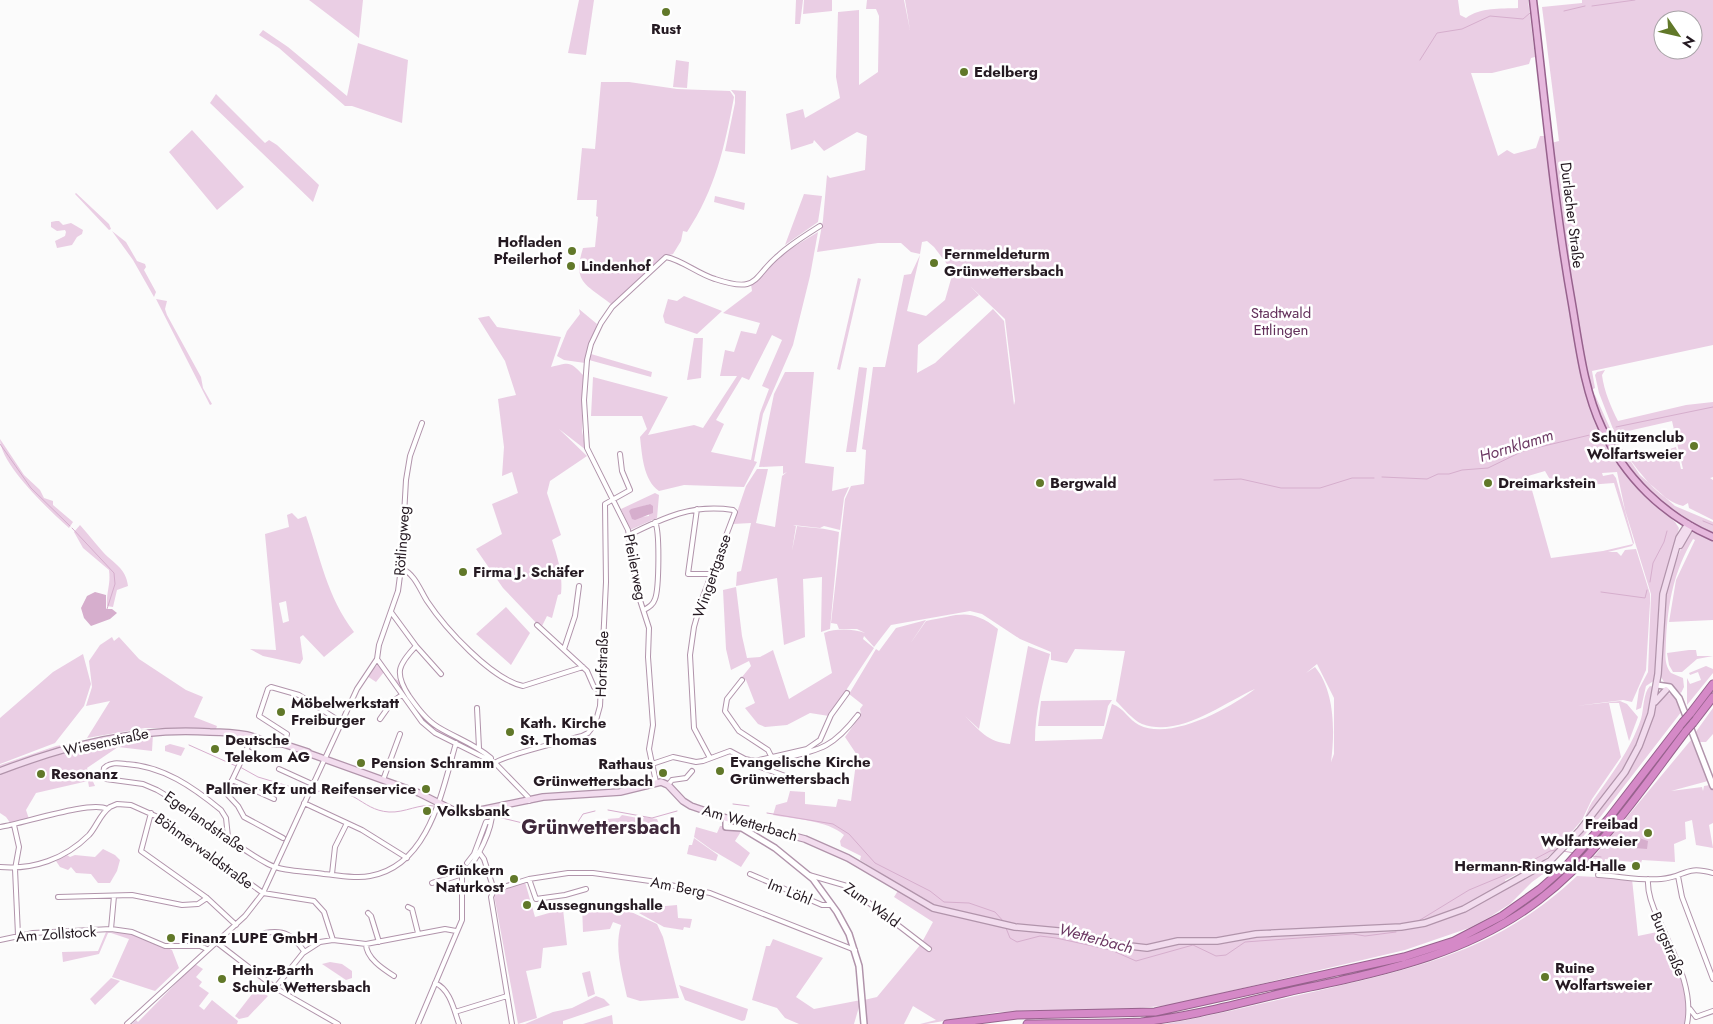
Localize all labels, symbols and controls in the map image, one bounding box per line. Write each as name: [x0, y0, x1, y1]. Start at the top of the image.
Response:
marker: Rust: [660, 6, 672, 18]
north arrow: [1653, 10, 1703, 60]
place label: Rust: [651, 18, 681, 40]
text: N: [1677, 32, 1700, 52]
place label: Edelberg: [974, 61, 1038, 83]
marker: Edelberg: [958, 66, 970, 78]
street label: Durlacher Straße: [1555, 161, 1589, 270]
place label: Hofladen Pfeilerhof: [493, 231, 563, 270]
place label: Fernmeldeturm Grünwettersbach: [944, 243, 1064, 282]
marker: Hofladen Pfeilerhof: [566, 245, 578, 257]
place label: Lindenhof: [581, 255, 652, 277]
marker: Fernmeldeturm Grünwettersbach: [928, 257, 940, 269]
marker: Lindenhof: [565, 260, 577, 272]
park label: Stadtwald Ettlingen: [1251, 302, 1311, 341]
water label: Hornklamm: [1476, 423, 1556, 468]
place label: Schützenclub Wolfartsweier: [1587, 426, 1685, 465]
marker: Schützenclub Wolfartsweier: [1688, 440, 1700, 452]
place label: Bergwald: [1050, 472, 1116, 494]
place label: Dreimarkstein: [1498, 472, 1596, 494]
marker: Bergwald: [1034, 477, 1046, 489]
marker: Dreimarkstein: [1482, 477, 1494, 489]
street label: Rötlingweg: [389, 505, 415, 577]
street label: Wingertgasse: [687, 531, 737, 621]
street label: Pfeilerweg: [618, 532, 652, 602]
place label: Firma J. Schäfer: [473, 561, 585, 583]
marker: Firma J. Schäfer: [457, 566, 469, 578]
street label: Horfstraße: [590, 630, 614, 698]
place label: Möbelwerkstatt Freiburger: [291, 692, 399, 731]
marker: Möbelwerkstatt Freiburger: [275, 706, 287, 718]
place label: Kath. Kirche St. Thomas: [520, 712, 607, 751]
street label: Wiesenstraße: [61, 722, 151, 762]
marker: Kath. Kirche St. Thomas: [504, 726, 516, 738]
place label: Deutsche Telekom AG: [225, 729, 310, 768]
marker: Deutsche Telekom AG: [209, 743, 221, 755]
place label: Evangelische Kirche Grünwettersbach: [730, 751, 871, 790]
place label: Pension Schramm: [371, 752, 494, 774]
place label: Rathaus Grünwettersbach: [533, 753, 653, 792]
marker: Pension Schramm: [355, 757, 367, 769]
place label: Resonanz: [51, 763, 118, 785]
marker: Evangelische Kirche Grünwettersbach: [714, 765, 726, 777]
marker: Rathaus Grünwettersbach: [657, 767, 669, 779]
marker: Resonanz: [35, 768, 47, 780]
place label: Pallmer Kfz und Reifenservice: [205, 778, 416, 800]
marker: Pallmer Kfz und Reifenservice: [420, 783, 432, 795]
street label: Egerlandstraße: [160, 786, 250, 858]
street label: Am Wetterbach: [700, 799, 800, 847]
place label: Volksbank: [436, 800, 510, 822]
marker: Volksbank: [421, 805, 433, 817]
street label: Böhmerwaldstraße: [150, 808, 258, 894]
district label: Grünwettersbach: [521, 813, 681, 842]
place label: Freibad Wolfartsweier: [1541, 813, 1639, 852]
marker: Freibad Wolfartsweier: [1642, 827, 1654, 839]
place label: Hermann-Ringwald-Halle: [1454, 855, 1626, 877]
place label: Grünkern Naturkost: [436, 859, 504, 898]
marker: Hermann-Ringwald-Halle: [1630, 860, 1642, 872]
street label: Am Berg: [649, 871, 707, 903]
marker: Grünkern Naturkost: [508, 873, 520, 885]
street label: Im Löhl: [764, 873, 816, 911]
street label: Zum Wald: [839, 877, 905, 933]
place label: Aussegnungshalle: [536, 894, 663, 916]
marker: Aussegnungshalle: [521, 899, 533, 911]
street label: Burgstraße: [1645, 908, 1692, 980]
water label: Wetterbach: [1056, 918, 1136, 959]
street label: Am Zollstock: [15, 920, 97, 948]
place label: Finanz LUPE GmbH: [181, 927, 318, 949]
marker: Finanz LUPE GmbH: [165, 932, 177, 944]
place label: Ruine Wolfartsweier: [1555, 957, 1653, 996]
place label: Heinz-Barth Schule Wettersbach: [232, 959, 371, 998]
marker: Ruine Wolfartsweier: [1539, 971, 1551, 983]
marker: Heinz-Barth Schule Wettersbach: [216, 973, 228, 985]

